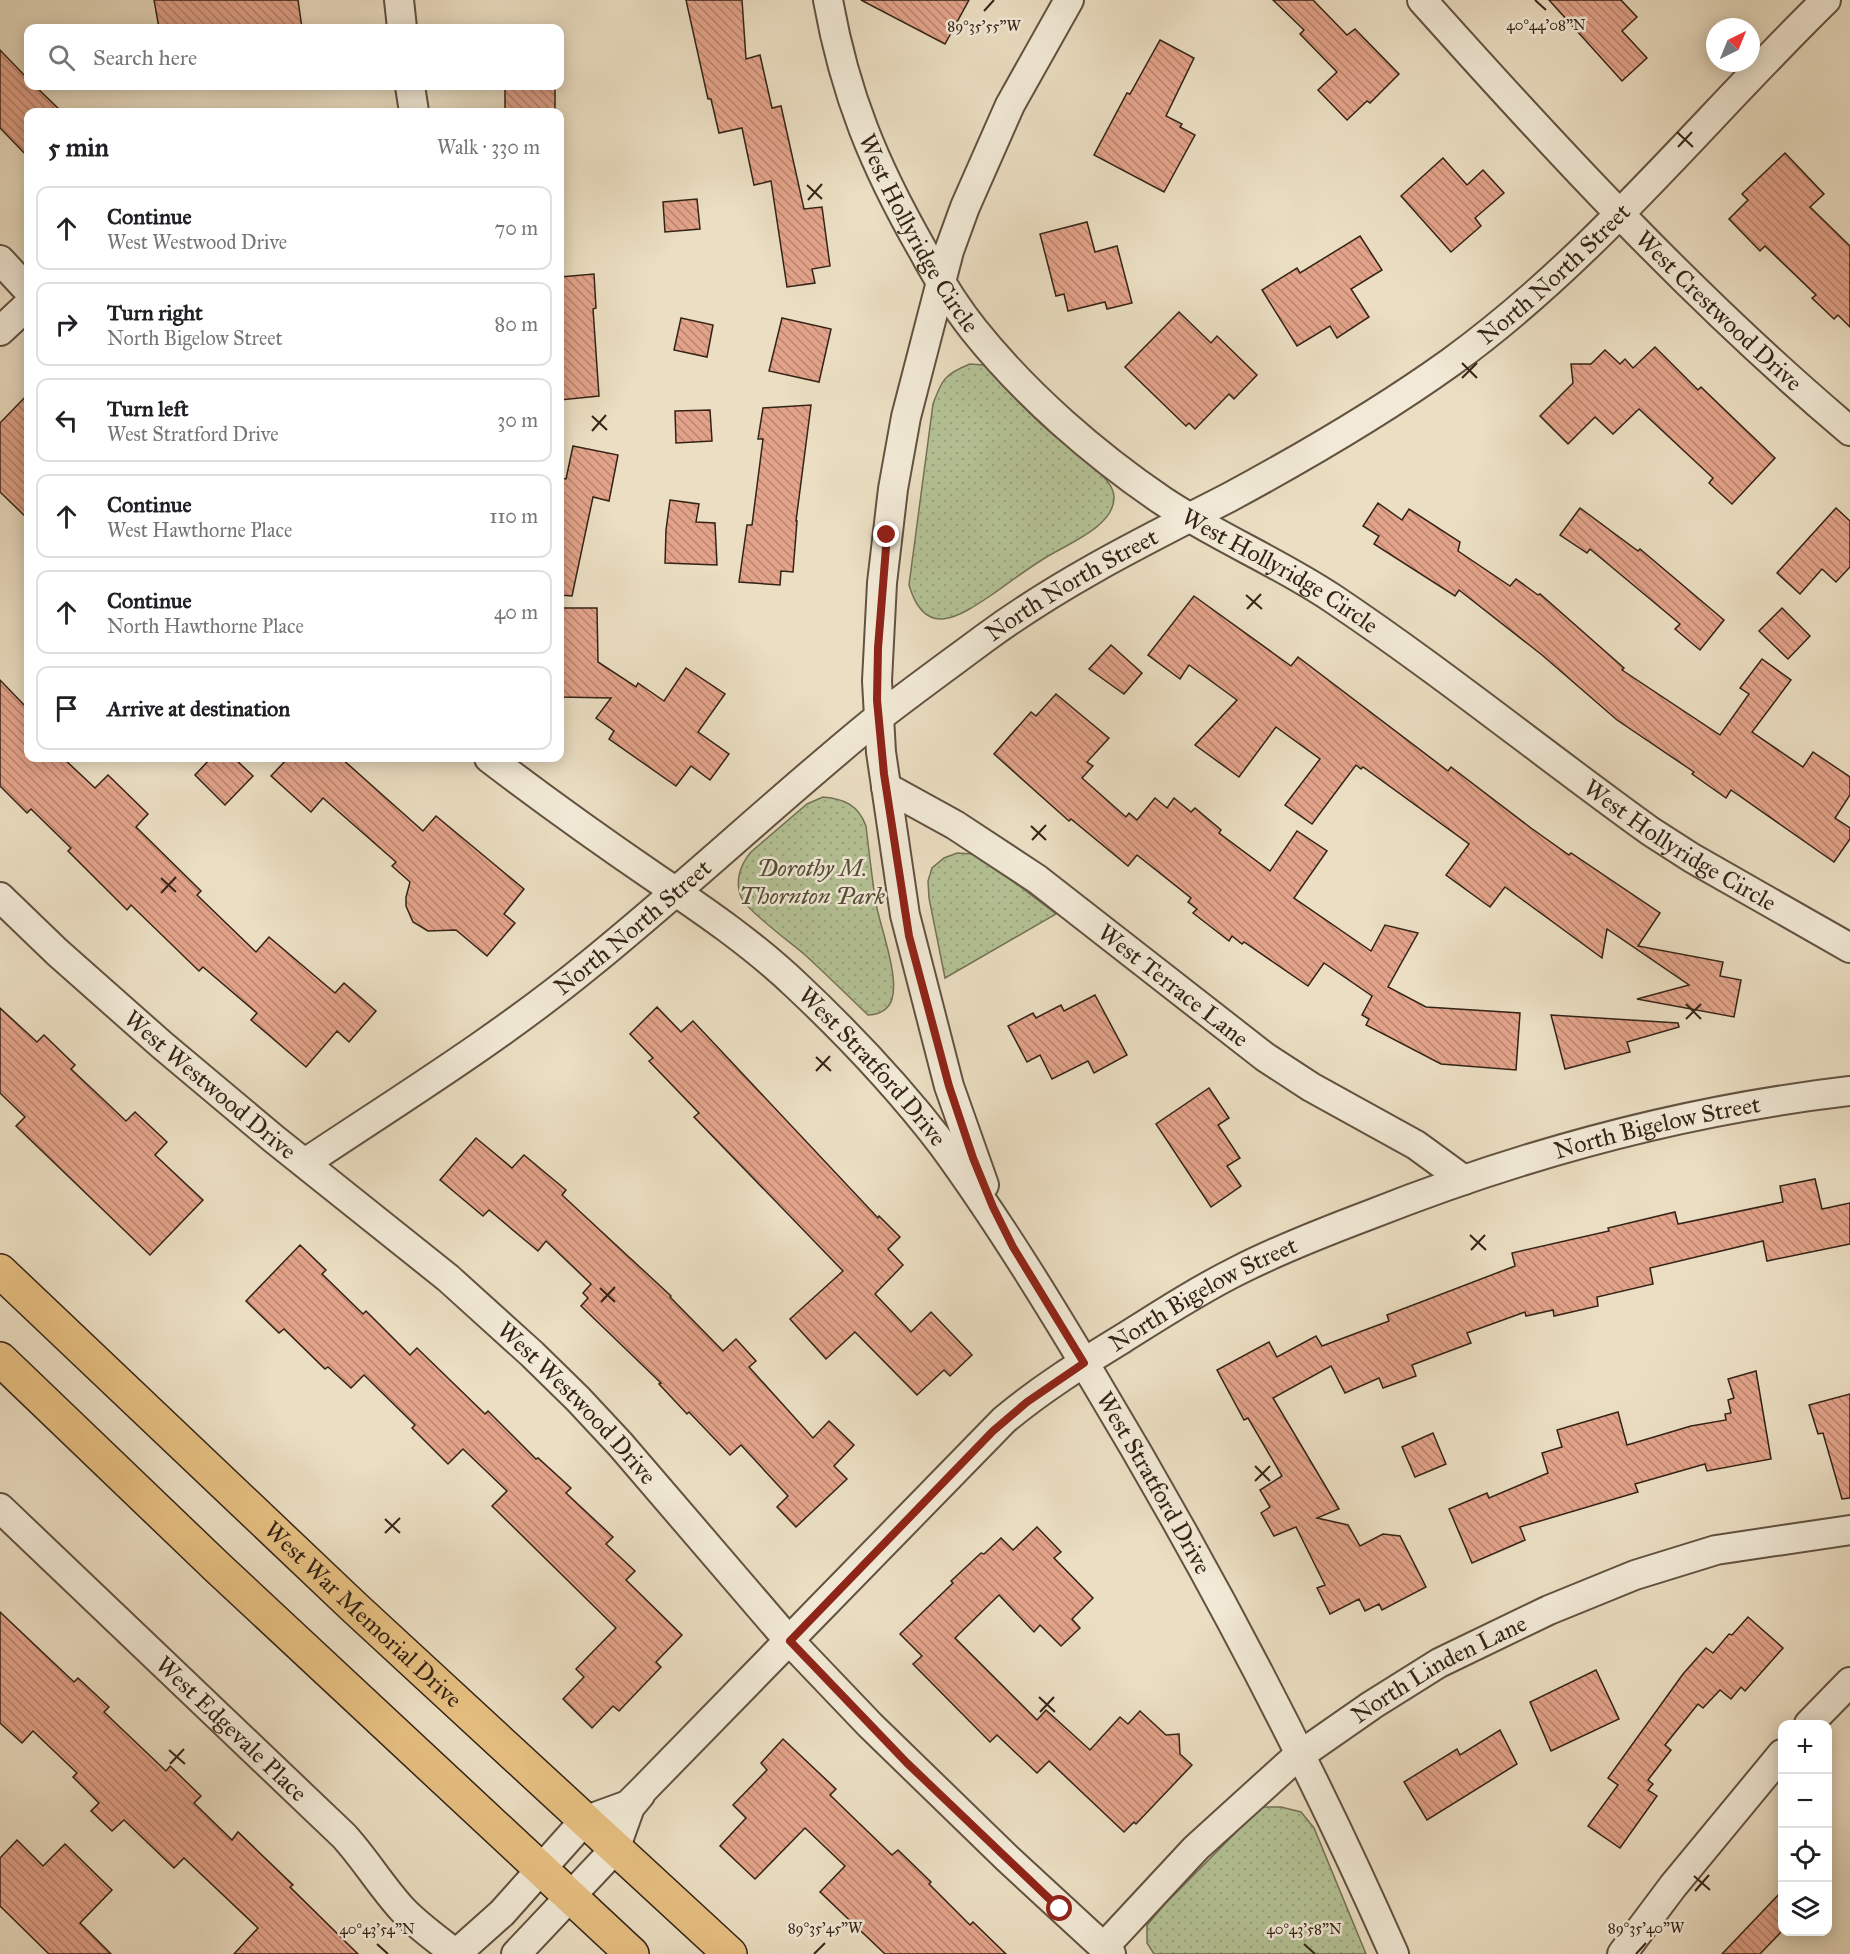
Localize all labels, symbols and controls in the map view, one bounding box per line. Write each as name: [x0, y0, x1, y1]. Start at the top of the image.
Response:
text: 40°44'08"N: [1506, 16, 1586, 34]
text: 89°35'55"W: [947, 17, 1021, 35]
north arrow: [1706, 18, 1760, 72]
search box: [24, 24, 564, 90]
icon: search: [45, 41, 78, 74]
text: Search here: [93, 44, 197, 71]
street label: West Hollyridge Circle: [852, 129, 986, 339]
text: 5 min: [48, 131, 109, 163]
text: Walk · 330 m: [437, 135, 540, 159]
street label: North North Street: [1472, 197, 1637, 351]
text: Continue: [107, 203, 192, 230]
icon: ahead: [50, 212, 83, 245]
text: 70 m: [495, 216, 538, 240]
street label: West Crestwood Drive: [1629, 224, 1809, 398]
text: West Westwood Drive: [107, 230, 287, 254]
text: Turn right: [107, 299, 203, 326]
icon: right: [50, 308, 83, 341]
text: 80 m: [495, 312, 538, 336]
text: North Bigelow Street: [107, 326, 283, 350]
text: Turn left: [107, 395, 189, 422]
icon: left: [50, 404, 83, 437]
text: 30 m: [497, 408, 538, 432]
text: West Stratford Drive: [107, 422, 279, 446]
text: Continue: [107, 491, 192, 518]
icon: ahead: [50, 500, 83, 533]
street label: West Hollyridge Circle: [1176, 501, 1384, 640]
text: 110 m: [490, 504, 538, 528]
text: West Hawthorne Place: [107, 518, 292, 542]
route end: [873, 521, 899, 547]
street label: North North Street: [979, 521, 1163, 648]
text: Continue: [107, 587, 192, 614]
icon: ahead: [50, 596, 83, 629]
text: 40 m: [494, 600, 538, 624]
text: North Hawthorne Place: [107, 614, 304, 638]
icon: arrive: [50, 692, 83, 725]
text: Arrive at destination: [107, 695, 290, 722]
street label: West Hollyridge Circle: [1578, 772, 1782, 918]
street label: North North Street: [548, 853, 718, 1002]
park label: Dorothy M. Thornton Park: [739, 853, 886, 911]
street label: West Terrace Lane: [1092, 917, 1255, 1054]
street label: West Stratford Drive: [792, 980, 953, 1152]
street label: West Westwood Drive: [118, 1004, 302, 1166]
street label: North Bigelow Street: [1551, 1089, 1763, 1166]
street label: North Bigelow Street: [1103, 1230, 1302, 1358]
street label: West Westwood Drive: [491, 1315, 663, 1491]
street label: West Stratford Drive: [1090, 1386, 1218, 1580]
street label: West War Memorial Drive: [258, 1515, 468, 1714]
street label: North Linden Lane: [1345, 1608, 1531, 1730]
street label: West Edgevale Place: [149, 1650, 314, 1808]
map controls: [1778, 1720, 1832, 1936]
button: +: [1778, 1720, 1832, 1774]
button: −: [1778, 1774, 1832, 1828]
button: locate: [1778, 1828, 1832, 1882]
button: layers: [1778, 1882, 1832, 1936]
route start: [1046, 1895, 1072, 1921]
text: 89°35'45"W: [788, 1919, 863, 1937]
text: 89°35'40"W: [1608, 1919, 1685, 1937]
text: 40°43'54"N: [339, 1920, 415, 1938]
text: 40°43'58"N: [1266, 1920, 1342, 1938]

